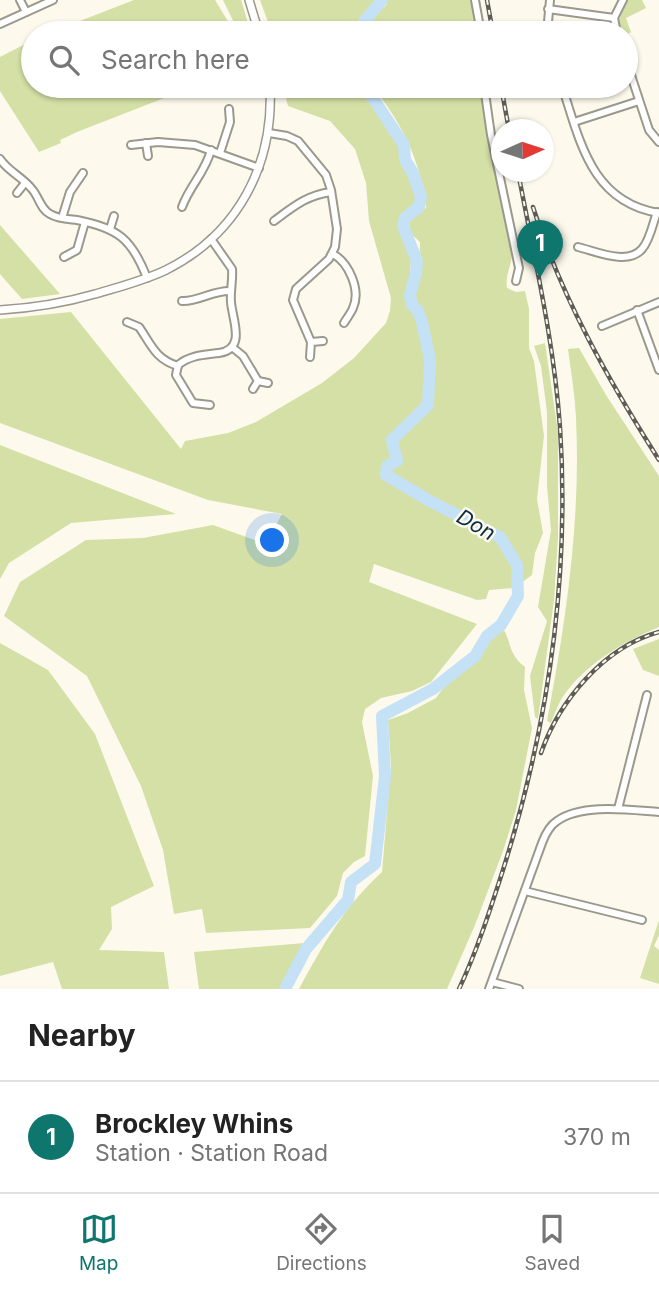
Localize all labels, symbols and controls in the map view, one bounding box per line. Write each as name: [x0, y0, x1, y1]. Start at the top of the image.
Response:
search box: [21, 21, 638, 98]
icon: search: [45, 41, 83, 79]
text: Search here: [101, 44, 250, 75]
north arrow: [491, 119, 554, 182]
pin: 1: [517, 220, 563, 278]
water label: Don: [453, 504, 500, 545]
your location: [255, 523, 289, 557]
text: Nearby: [28, 1017, 136, 1053]
text: Brockley Whins: [95, 1108, 293, 1139]
text: 1: [46, 1123, 56, 1151]
text: 370 m: [563, 1123, 631, 1151]
text: Station · Station Road: [95, 1139, 328, 1167]
tab: Map: [79, 1210, 118, 1275]
tab: Directions: [276, 1210, 367, 1275]
tab: Saved: [524, 1210, 580, 1275]

